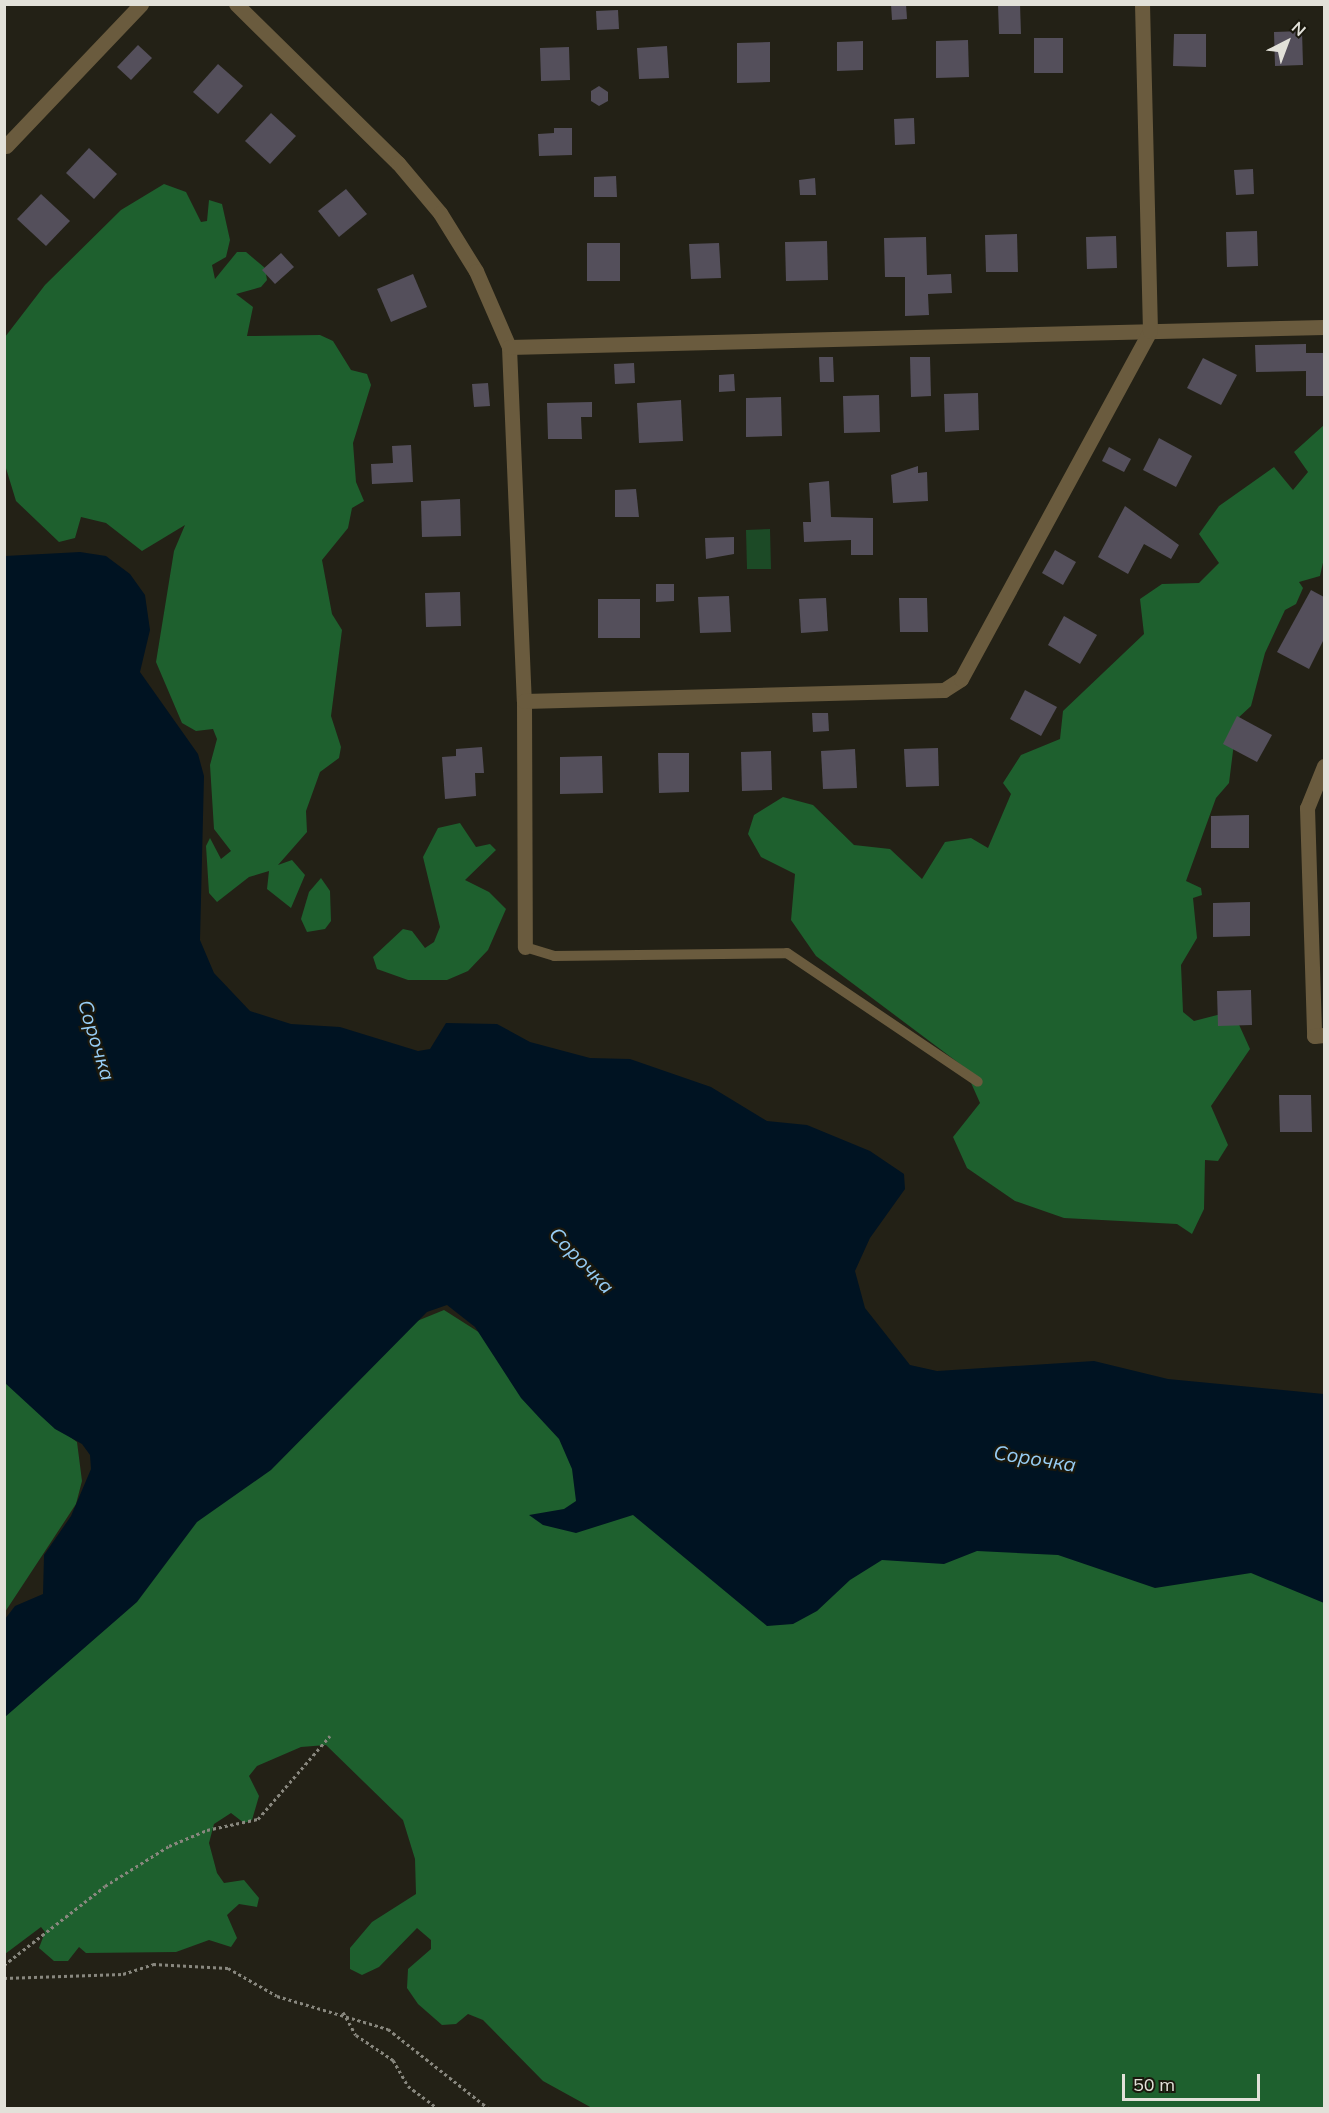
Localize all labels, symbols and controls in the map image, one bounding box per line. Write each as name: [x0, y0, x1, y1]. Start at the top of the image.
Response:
north arrow: [1257, 12, 1317, 72]
text: N: [1288, 17, 1310, 40]
water label: Сорочка: [73, 997, 121, 1083]
water label: Сорочка: [544, 1222, 620, 1298]
water label: Сорочка: [992, 1440, 1078, 1476]
scale bar: [1125, 2062, 1263, 2100]
text: 50 m: [1133, 2073, 1175, 2096]

